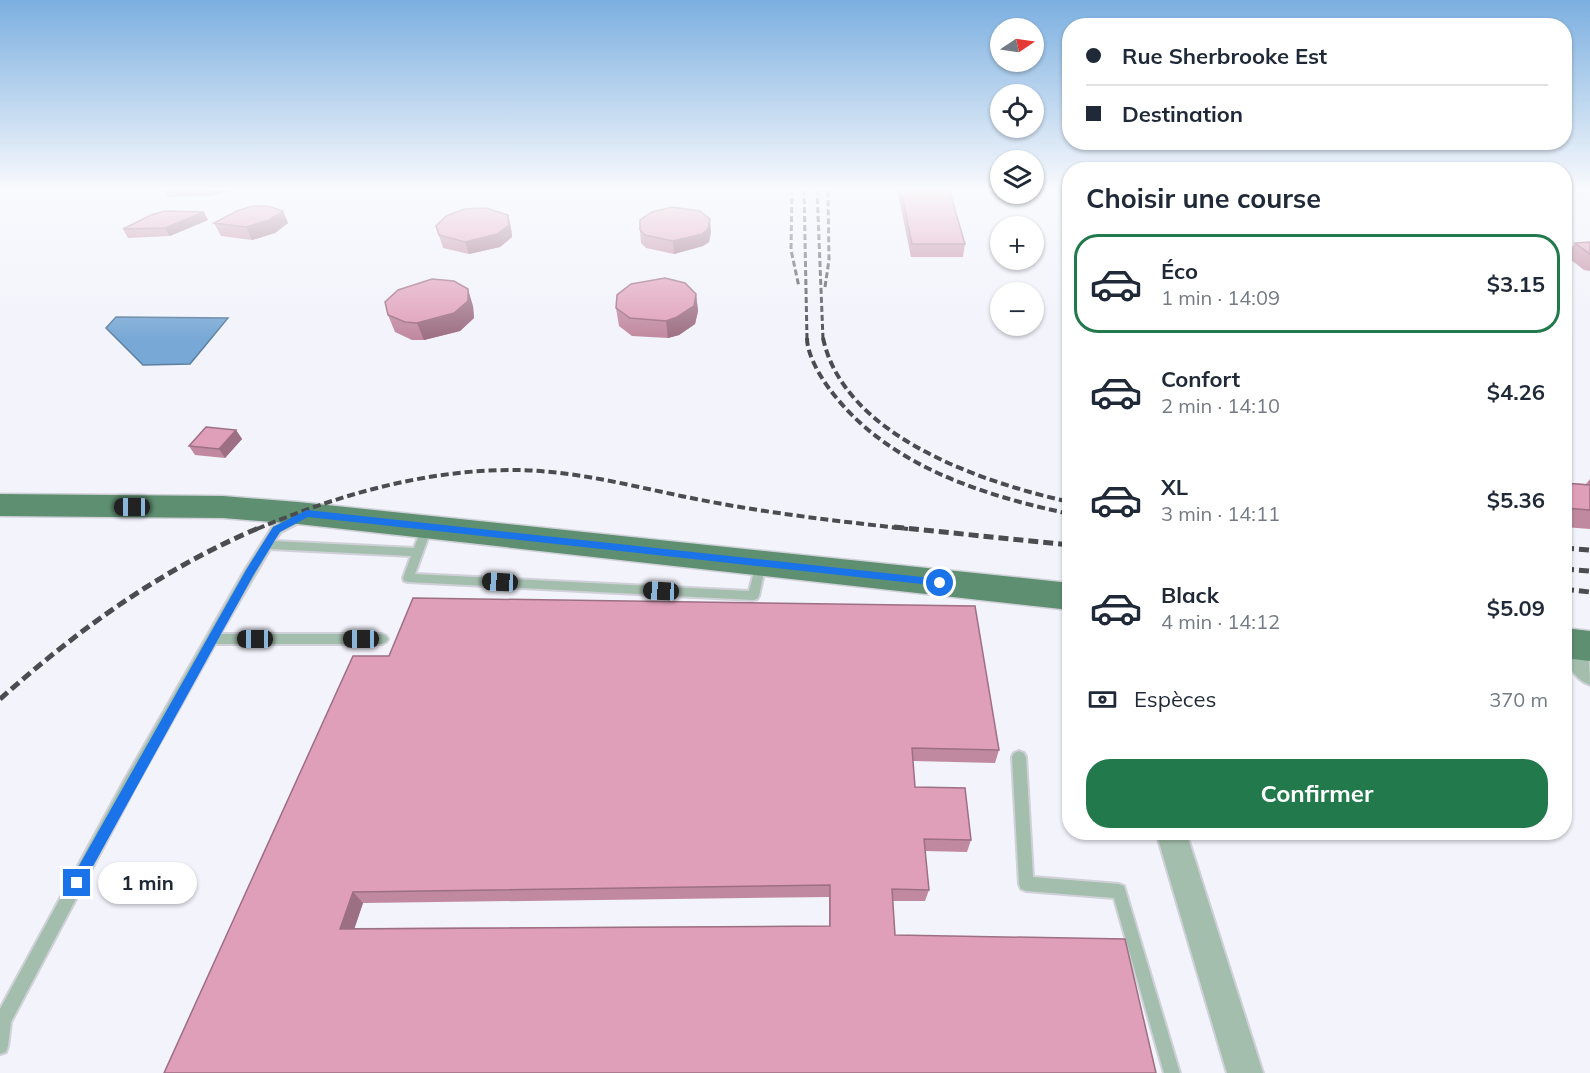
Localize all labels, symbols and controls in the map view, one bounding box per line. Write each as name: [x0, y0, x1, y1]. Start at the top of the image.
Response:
north arrow: [990, 18, 1044, 72]
map controls: [990, 18, 1044, 336]
text: Rue Sherbrooke Est: [1122, 42, 1327, 70]
button: locate: [990, 84, 1044, 138]
text: Destination: [1122, 100, 1243, 128]
button: layers: [990, 150, 1044, 204]
text: Choisir une course: [1086, 181, 1321, 215]
button: +: [990, 216, 1044, 270]
icon: car: [1089, 257, 1143, 311]
text: Éco: [1161, 257, 1198, 285]
text: $3.15: [1487, 270, 1545, 298]
button: −: [990, 282, 1044, 336]
text: 1 min · 14:09: [1161, 285, 1280, 310]
icon: car: [1089, 365, 1143, 419]
text: Confort: [1161, 365, 1240, 393]
text: $4.26: [1487, 378, 1545, 406]
text: 2 min · 14:10: [1161, 393, 1280, 418]
icon: car: [1089, 473, 1143, 527]
text: XL: [1161, 473, 1188, 501]
text: $5.36: [1487, 486, 1545, 514]
car: [114, 498, 150, 516]
text: 3 min · 14:11: [1161, 501, 1280, 526]
route start: [926, 569, 953, 596]
car: [482, 572, 518, 592]
car: [643, 581, 679, 601]
icon: car: [1089, 581, 1143, 635]
text: Black: [1161, 581, 1219, 609]
text: $5.09: [1487, 594, 1545, 622]
text: 4 min · 14:12: [1161, 609, 1280, 634]
car: [237, 630, 273, 648]
car: [343, 630, 379, 648]
icon: cash: [1086, 683, 1119, 716]
text: Espèces: [1134, 685, 1216, 713]
text: 370 m: [1489, 687, 1548, 712]
button: Confirmer: [1086, 759, 1548, 828]
callout: 1 min: [98, 862, 197, 904]
route end: [63, 869, 90, 896]
text: 1 min: [121, 870, 174, 895]

